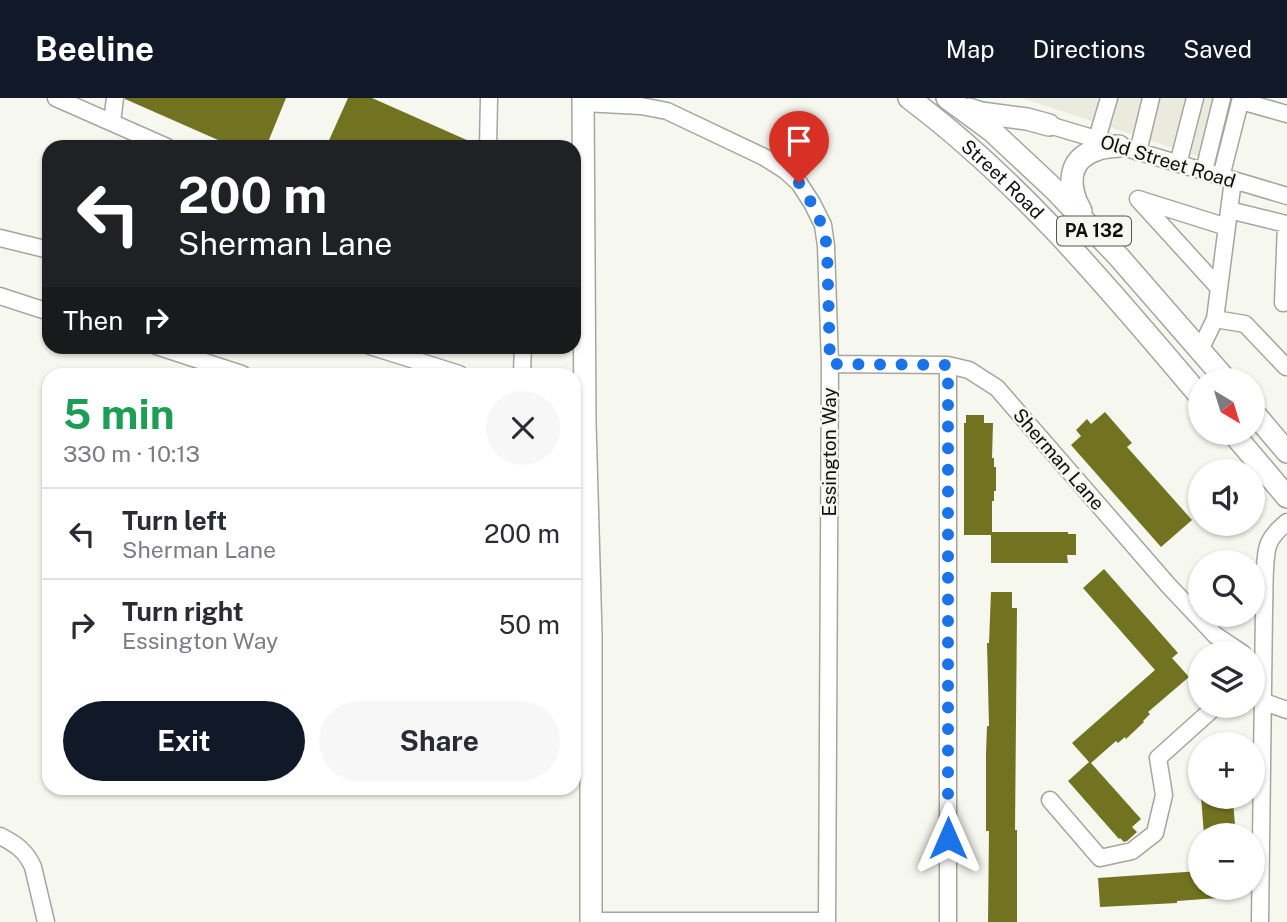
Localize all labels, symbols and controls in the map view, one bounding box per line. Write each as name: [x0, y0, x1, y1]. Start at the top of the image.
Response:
text: Beeline: [35, 30, 154, 68]
text: Map: [946, 35, 995, 63]
text: Directions: [1033, 35, 1145, 63]
text: Saved: [1183, 35, 1252, 63]
pin: [769, 111, 829, 183]
icon: arrive: [780, 122, 818, 160]
street label: Old Street Road: [1098, 130, 1238, 192]
street label: Street Road: [957, 135, 1048, 223]
text: 200 m: [178, 166, 327, 224]
icon: left: [63, 168, 154, 259]
road number: PA 132: [1057, 216, 1131, 246]
text: Sherman Lane: [178, 225, 392, 262]
icon: right: [137, 301, 175, 339]
text: Then: [63, 305, 123, 336]
north arrow: [1188, 368, 1265, 444]
map controls: [1188, 368, 1265, 900]
street label: Essington Way: [818, 387, 840, 517]
text: 5 min: [63, 389, 175, 438]
button: close: [486, 391, 560, 465]
street label: Sherman Lane: [1009, 404, 1109, 514]
text: 330 m · 10:13: [63, 440, 200, 467]
button: sound: [1188, 459, 1265, 536]
text: Turn left: [122, 505, 227, 536]
icon: left: [63, 515, 101, 553]
text: 200 m: [484, 518, 560, 549]
text: Sherman Lane: [122, 536, 276, 563]
button: search: [1188, 550, 1265, 627]
text: Turn right: [122, 596, 244, 627]
icon: right: [63, 606, 101, 644]
text: 50 m: [499, 609, 560, 640]
text: Essington Way: [122, 627, 278, 654]
button: layers: [1188, 641, 1265, 718]
button: Exit: [63, 701, 305, 781]
button: Share: [319, 701, 560, 781]
button: +: [1188, 732, 1265, 809]
position arrow: [911, 801, 985, 875]
button: −: [1188, 823, 1265, 900]

